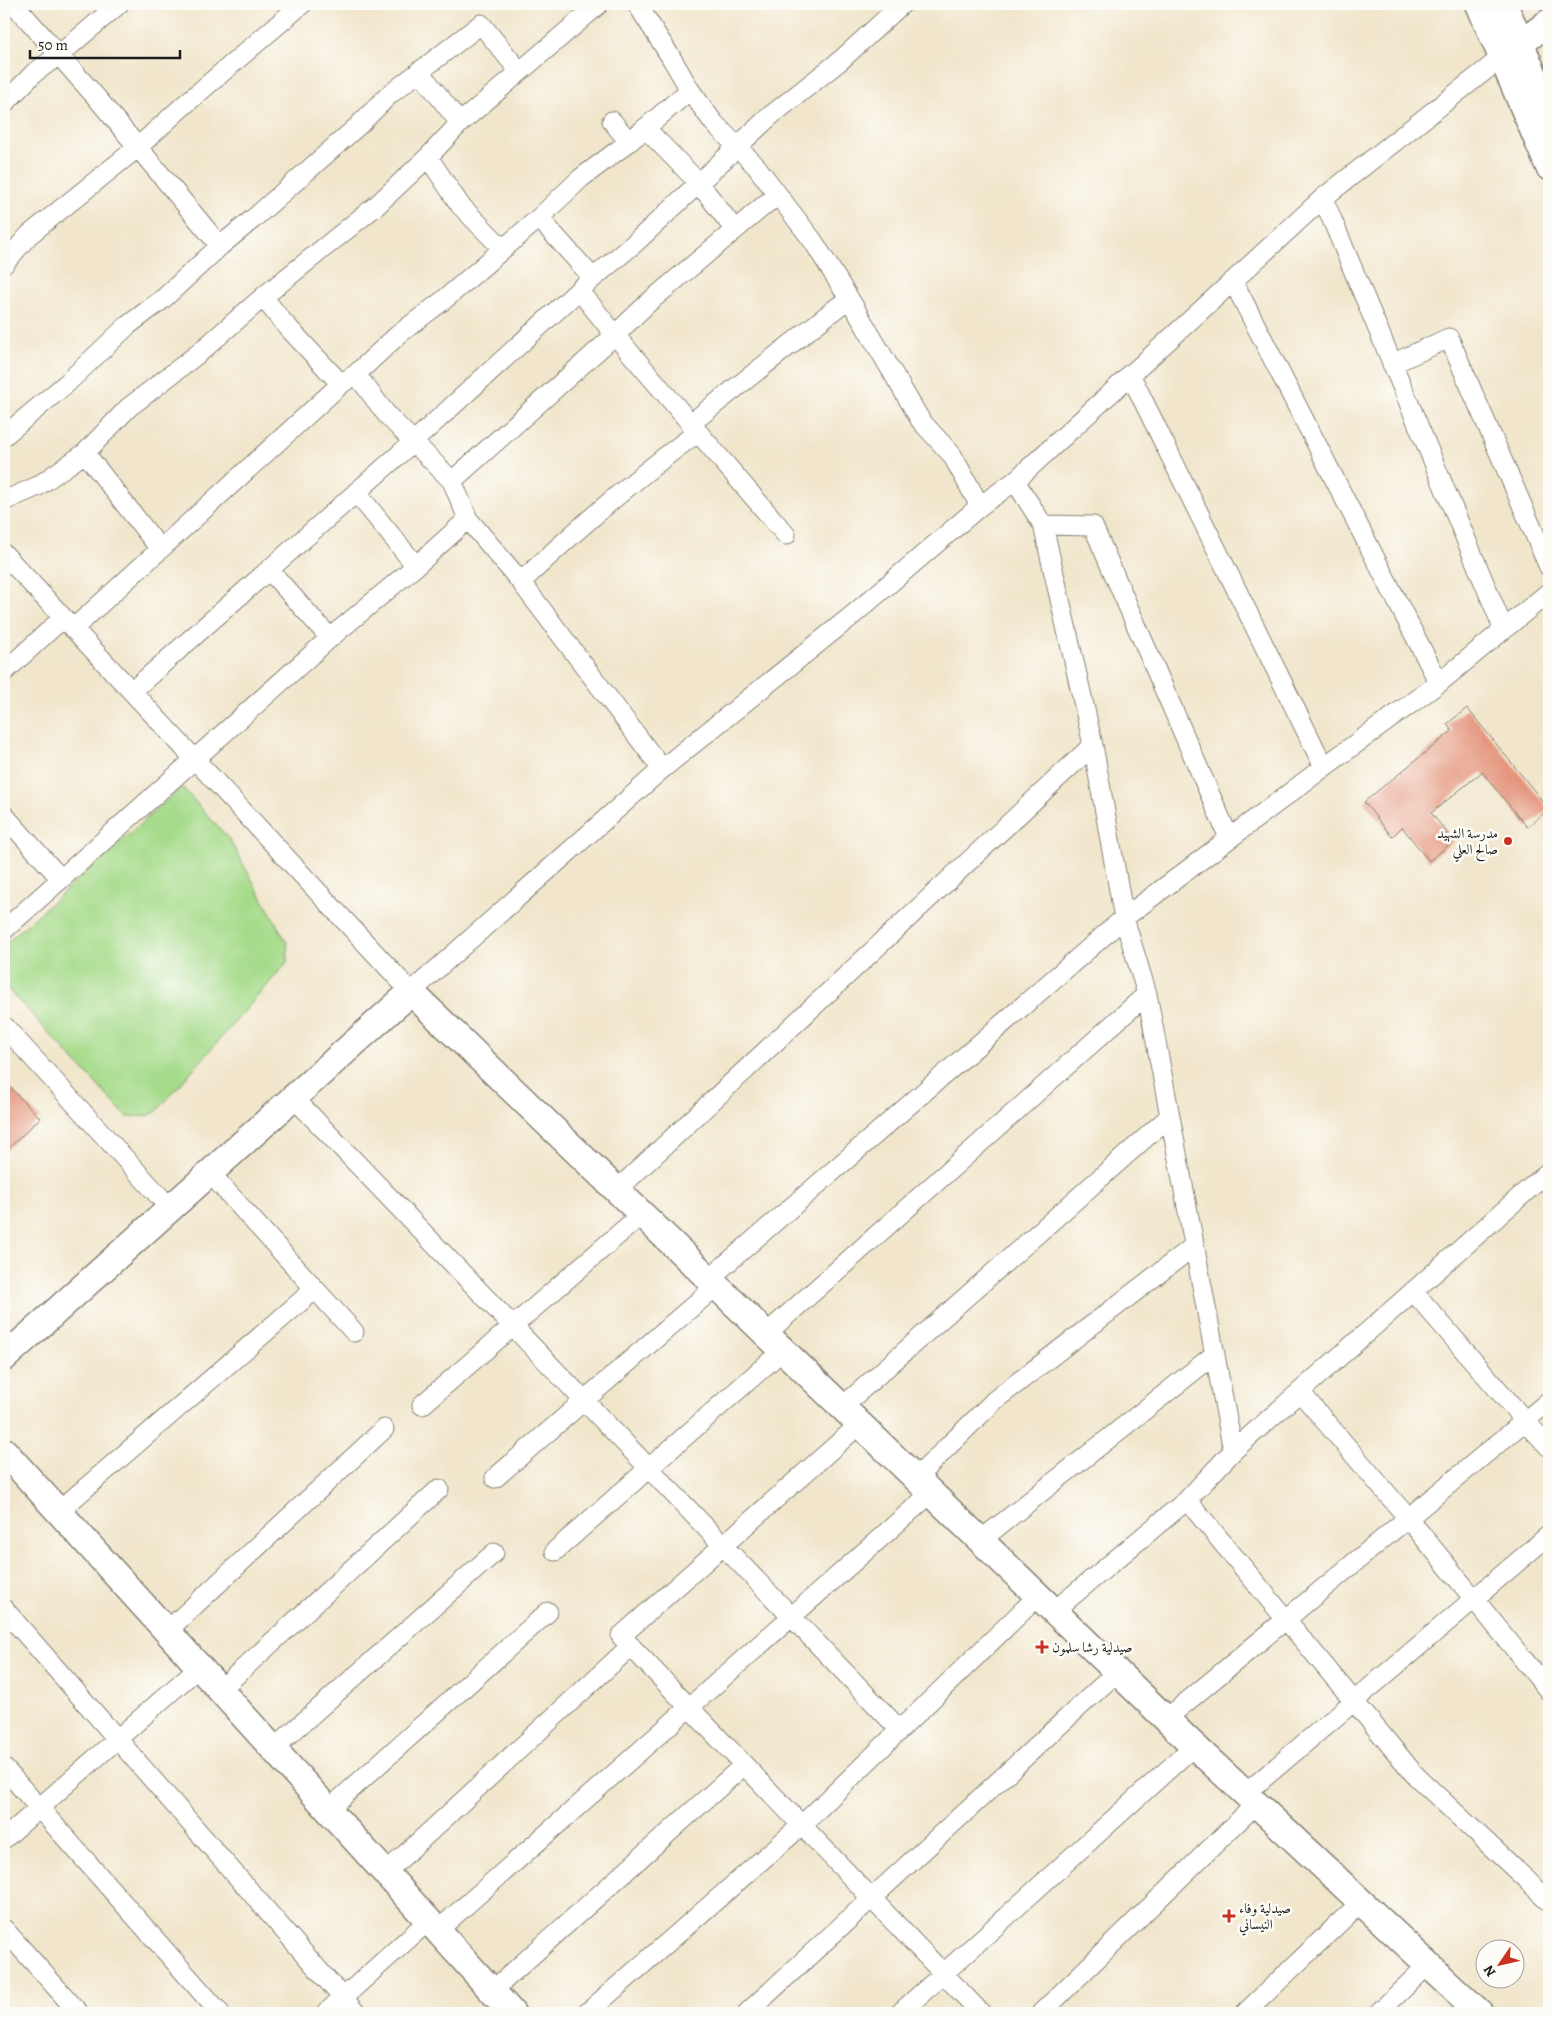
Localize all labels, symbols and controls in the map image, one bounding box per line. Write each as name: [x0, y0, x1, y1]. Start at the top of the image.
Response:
scale bar: [30, 28, 180, 60]
text: 50 m: [38, 35, 68, 55]
place label: مدرسة الشهيد صالح العلي: [1437, 824, 1498, 862]
marker: مدرسة الشهيد صالح العلي: [1502, 835, 1514, 847]
place label: صيدلية رشا سلمون: [1052, 1638, 1133, 1657]
marker: صيدلية رشا سلمون: [1036, 1641, 1048, 1653]
place label: صيدلية وفاء النيساني: [1239, 1899, 1291, 1936]
marker: صيدلية وفاء النيساني: [1223, 1910, 1235, 1922]
north arrow: [1476, 1940, 1526, 1990]
text: N: [1479, 1961, 1500, 1981]

